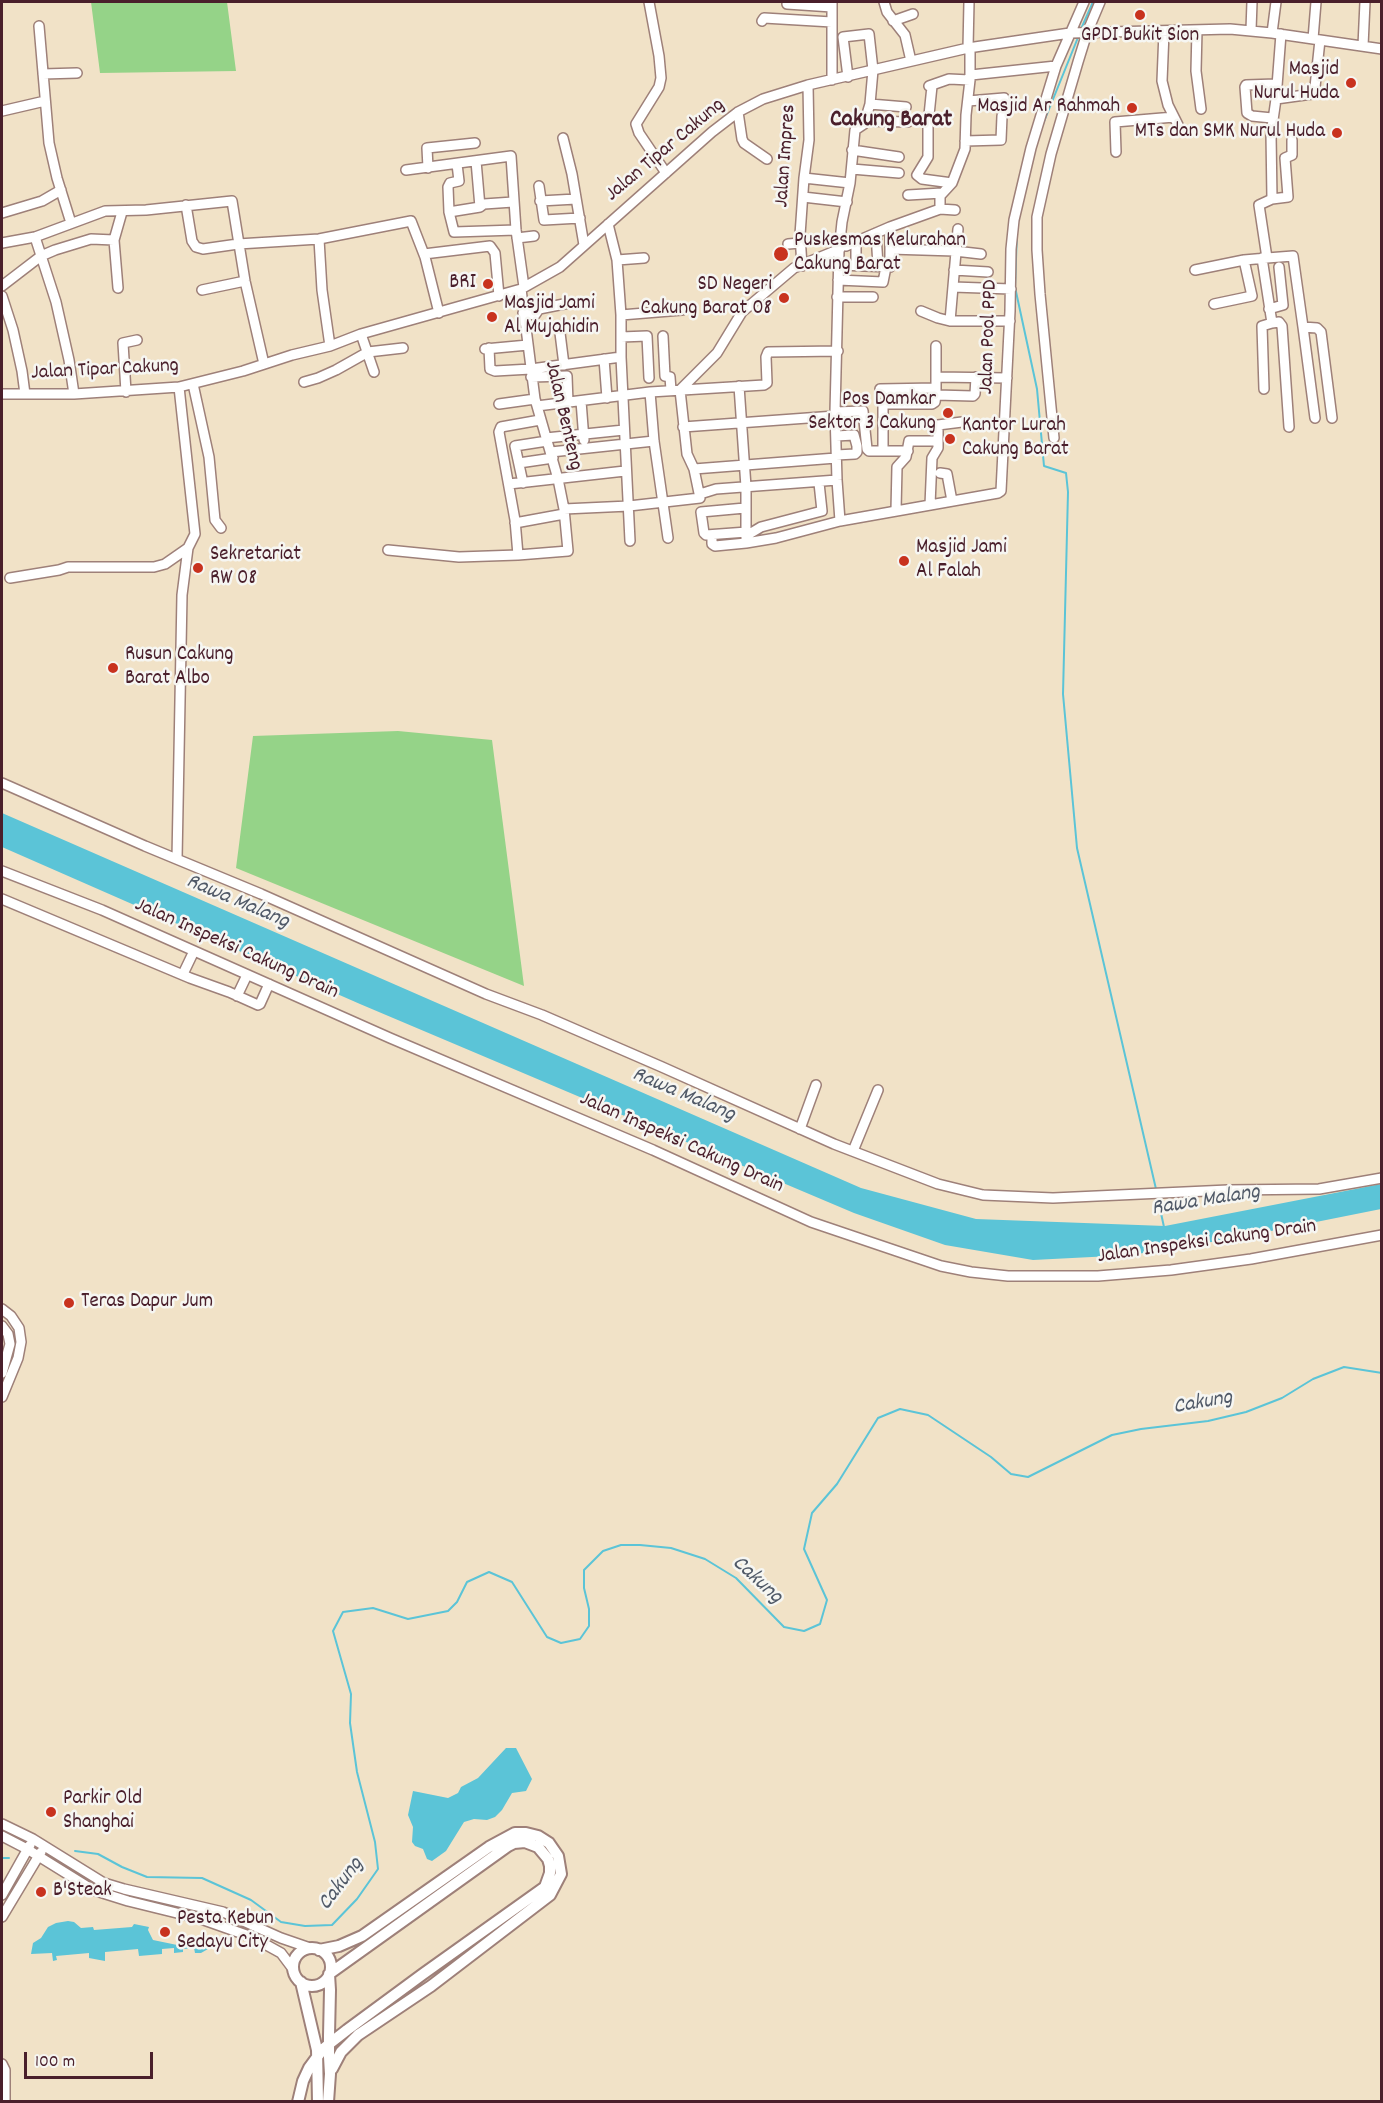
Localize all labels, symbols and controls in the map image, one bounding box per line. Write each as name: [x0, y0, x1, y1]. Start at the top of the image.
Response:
marker: GPDI Bukit Sion: [1133, 8, 1147, 22]
place label: GPDI Bukit Sion: [1081, 24, 1199, 50]
place label: Masjid Nurul Huda: [1253, 58, 1339, 108]
marker: Masjid Nurul Huda: [1344, 76, 1358, 90]
street label: Jalan Tipar Cakung: [601, 94, 731, 208]
place label: Masjid Ar Rahmah: [977, 95, 1120, 121]
marker: Masjid Ar Rahmah: [1125, 101, 1139, 115]
street label: Jalan Impres: [771, 104, 803, 208]
district label: Cakung Barat: [830, 108, 952, 136]
place label: MTs dan SMK Nurul Huda: [1135, 120, 1325, 146]
marker: MTs dan SMK Nurul Huda: [1330, 126, 1344, 140]
place label: Puskesmas Kelurahan Cakung Barat: [794, 229, 966, 279]
marker: Puskesmas Kelurahan Cakung Barat: [772, 245, 790, 263]
place label: BRI: [449, 271, 476, 297]
place label: SD Negeri Cakung Barat 08: [641, 273, 772, 323]
marker: BRI: [481, 277, 495, 291]
street label: Jalan Pool PPD: [975, 279, 1005, 395]
marker: SD Negeri Cakung Barat 08: [777, 291, 791, 305]
place label: Masjid Jami Al Mujahidin: [504, 292, 599, 342]
marker: Masjid Jami Al Mujahidin: [485, 310, 499, 324]
street label: Jalan Tipar Cakung: [30, 355, 180, 387]
street label: Jalan Benteng: [537, 359, 587, 473]
place label: Pos Damkar Sektor 3 Cakung: [808, 388, 936, 438]
marker: Pos Damkar Sektor 3 Cakung: [941, 406, 955, 420]
place label: Kantor Lurah Cakung Barat: [962, 414, 1069, 464]
marker: Kantor Lurah Cakung Barat: [943, 432, 957, 446]
place label: Masjid Jami Al Falah: [916, 536, 1007, 586]
place label: Sekretariat RW 08: [210, 543, 301, 593]
marker: Masjid Jami Al Falah: [897, 554, 911, 568]
marker: Sekretariat RW 08: [191, 561, 205, 575]
place label: Rusun Cakung Barat Albo: [125, 643, 233, 693]
marker: Rusun Cakung Barat Albo: [106, 661, 120, 675]
water label: Rawa Malang: [182, 870, 292, 936]
street label: Jalan Inspeksi Cakung Drain: [130, 894, 342, 1006]
water label: Rawa Malang: [628, 1063, 738, 1129]
street label: Jalan Inspeksi Cakung Drain: [575, 1088, 787, 1200]
water label: Rawa Malang: [1150, 1180, 1262, 1224]
street label: Jalan Inspeksi Cakung Drain: [1096, 1215, 1318, 1271]
place label: Teras Dapur Jum: [81, 1290, 213, 1316]
marker: Teras Dapur Jum: [62, 1296, 76, 1310]
water label: Cakung: [1171, 1386, 1235, 1422]
water label: Cakung: [725, 1551, 787, 1611]
place label: Parkir Old Shanghai: [63, 1787, 142, 1837]
marker: Parkir Old Shanghai: [44, 1805, 58, 1819]
water label: Cakung: [314, 1853, 370, 1917]
place label: B'Steak: [53, 1879, 112, 1905]
marker: B'Steak: [34, 1885, 48, 1899]
place label: Pesta Kebun Sedayu City: [177, 1907, 274, 1957]
marker: Pesta Kebun Sedayu City: [158, 1925, 172, 1939]
scale bar: [27, 2040, 156, 2078]
text: 100 m: [35, 2050, 75, 2075]

